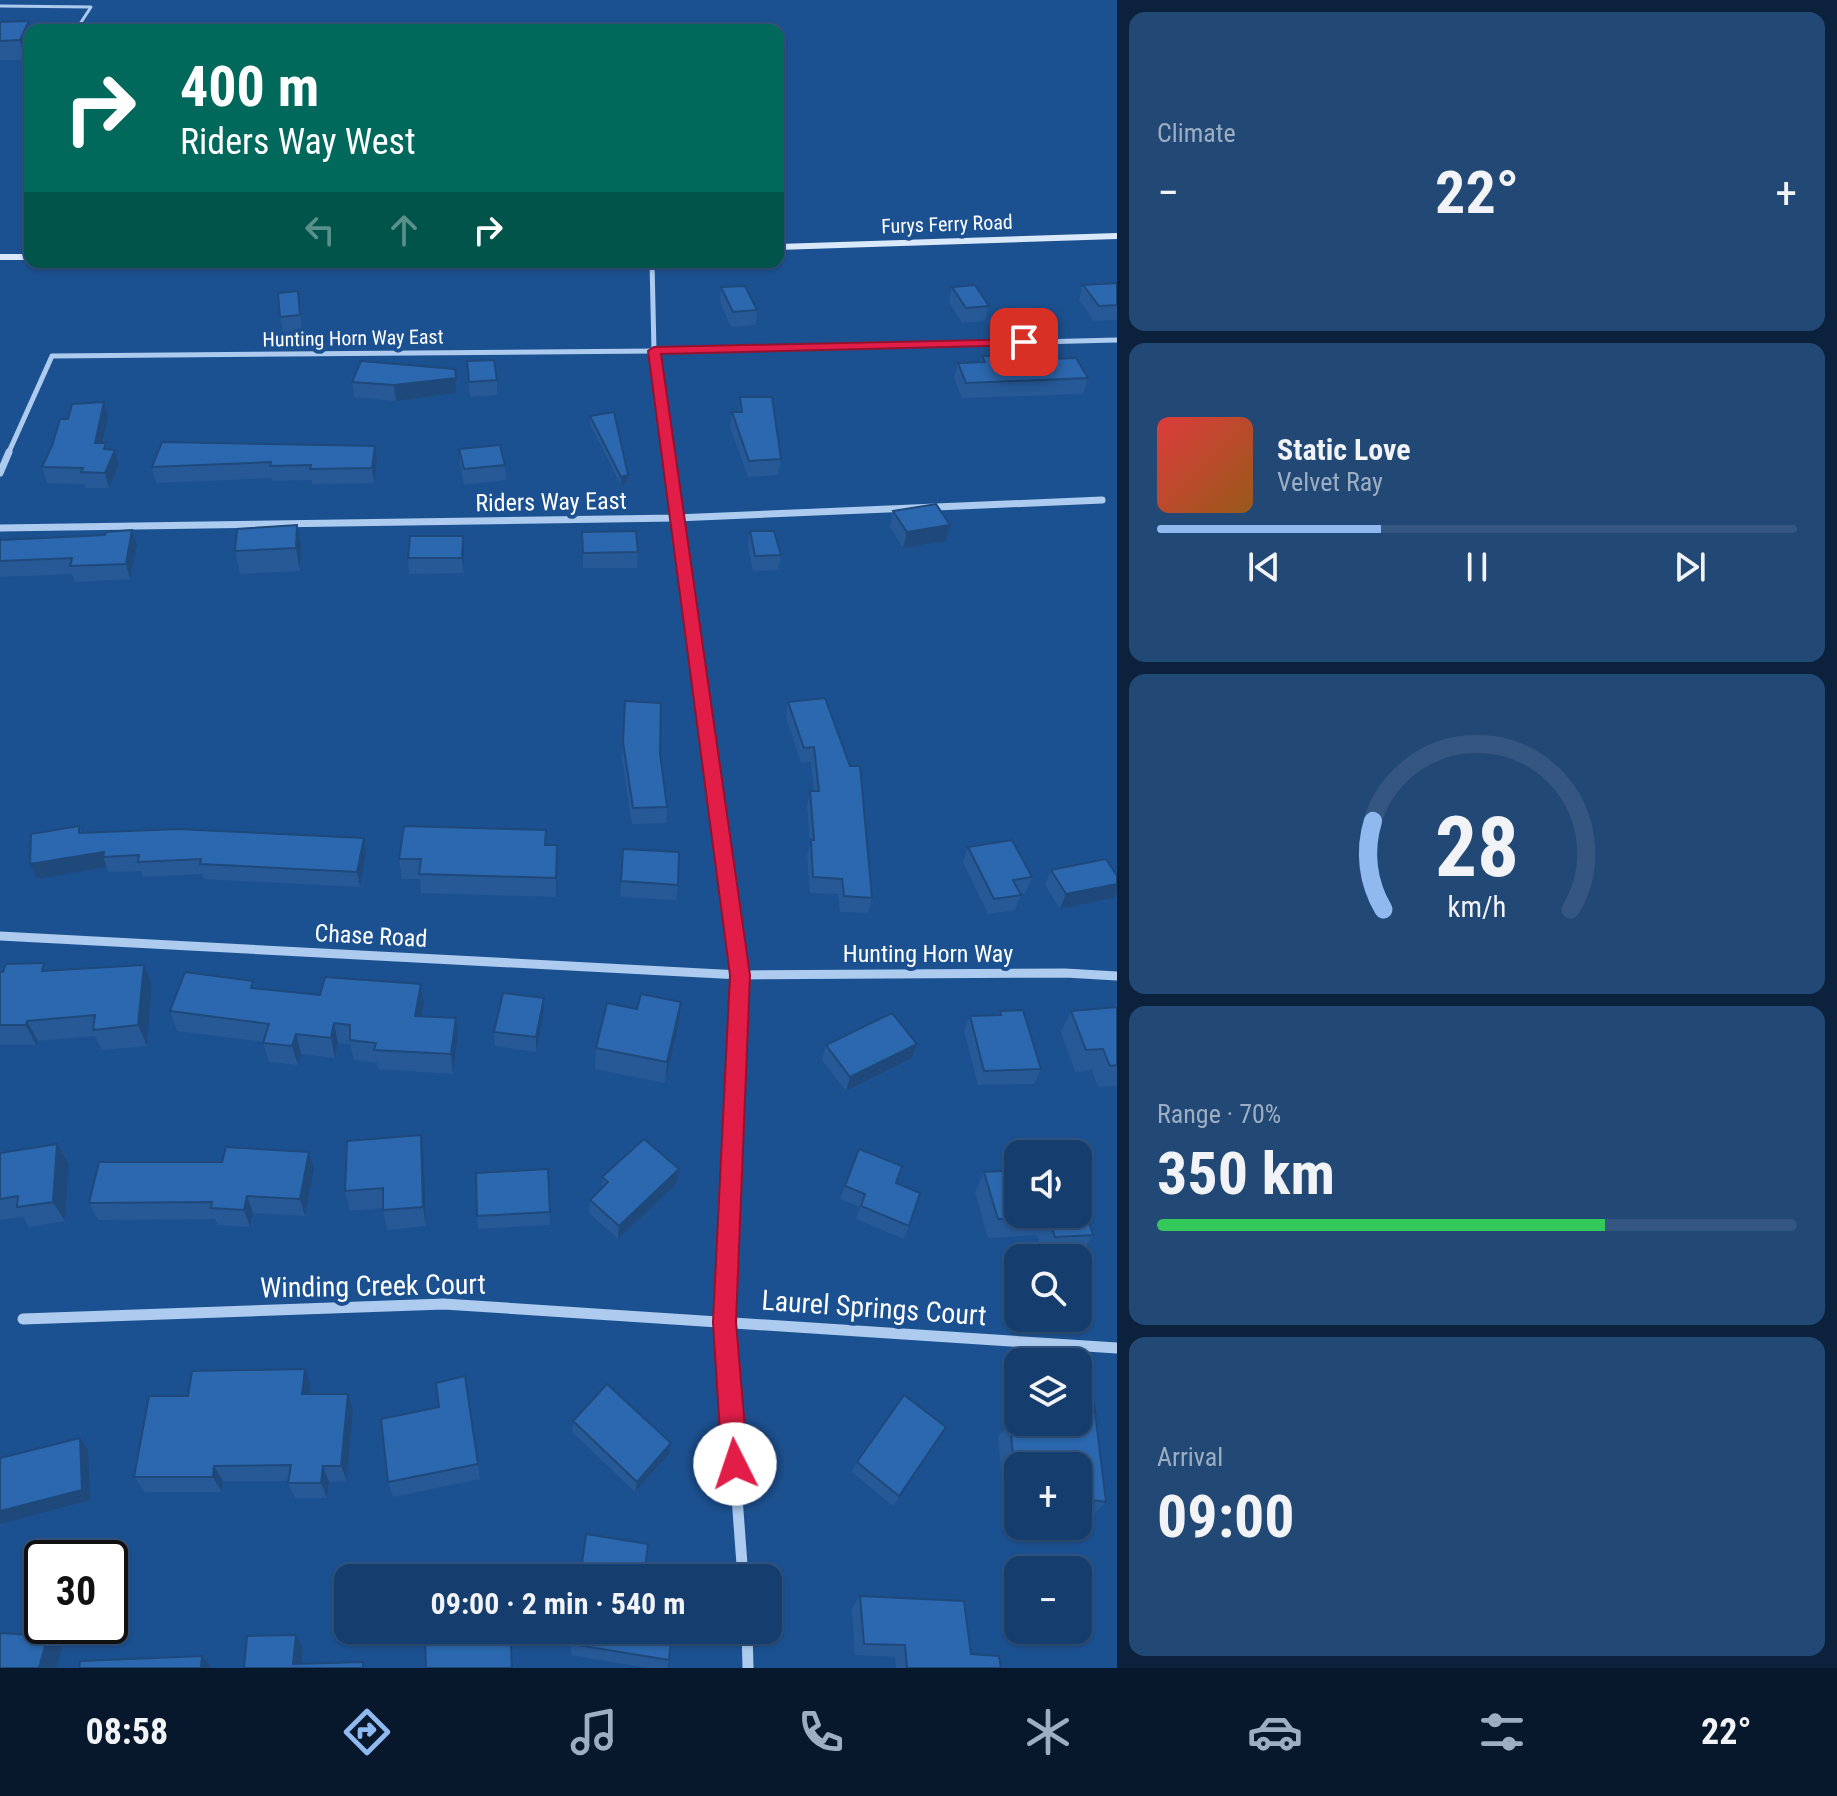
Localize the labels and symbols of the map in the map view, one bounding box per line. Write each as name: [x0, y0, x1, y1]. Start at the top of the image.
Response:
street label: Furys Ferry Road: [881, 210, 1013, 238]
pin: [990, 308, 1058, 376]
street label: Hunting Horn Way East: [262, 324, 444, 352]
street label: Riders Way East: [475, 487, 627, 517]
street label: Chase Road: [314, 919, 428, 953]
street label: Hunting Horn Way: [843, 940, 1013, 968]
street label: Winding Creek Court: [260, 1268, 486, 1304]
street label: Laurel Springs Court: [760, 1284, 988, 1332]
position arrow: [693, 1422, 777, 1506]
speed limit sign: 30: [24, 1540, 128, 1644]

